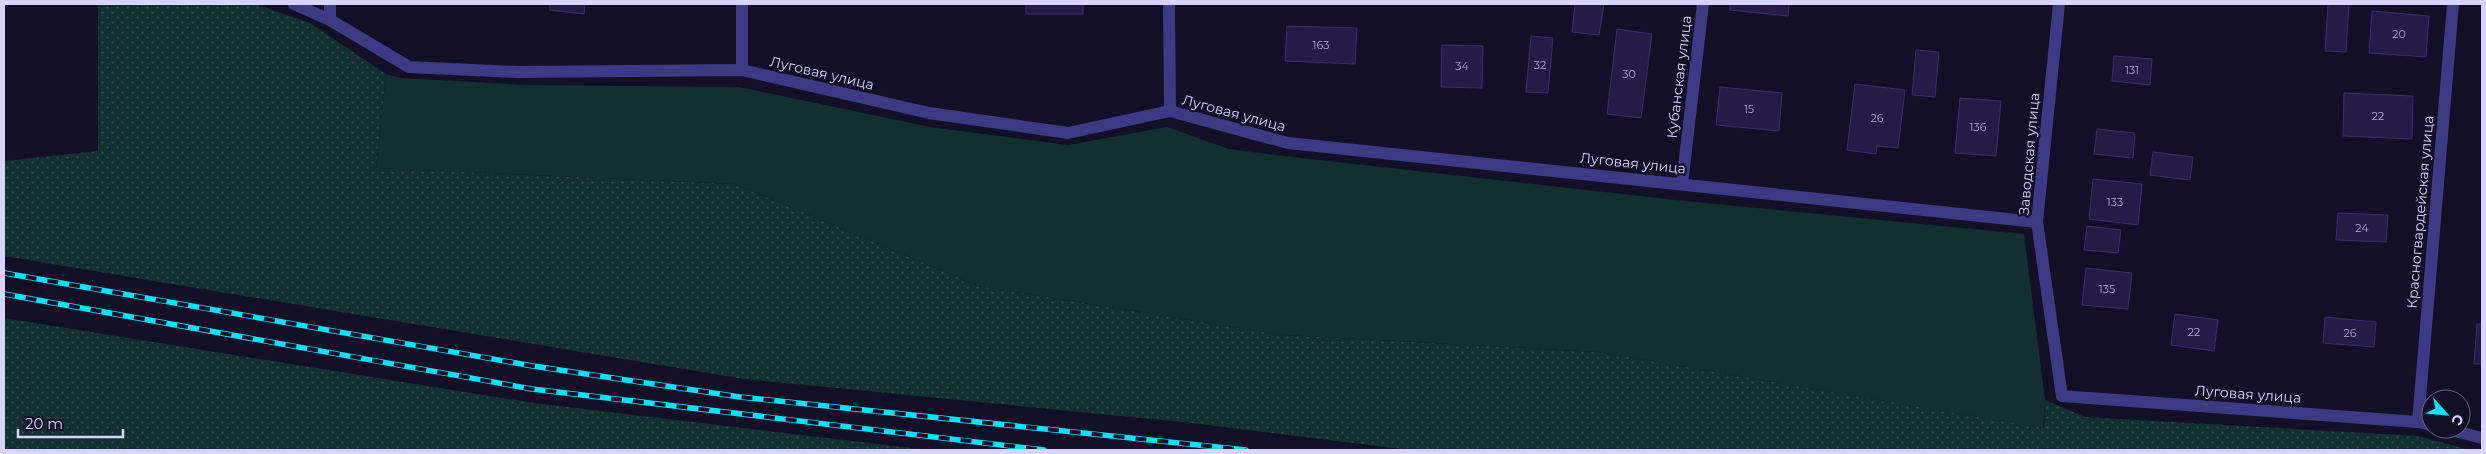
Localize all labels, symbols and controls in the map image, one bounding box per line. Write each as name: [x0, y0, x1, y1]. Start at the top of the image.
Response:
street label: Кубанская улица: [1663, 14, 1695, 140]
house number: 20: [2392, 27, 2406, 41]
house number: 163: [1313, 38, 1329, 52]
street label: Луговая улица: [768, 52, 876, 94]
house number: 32: [1534, 58, 1546, 72]
house number: 34: [1455, 59, 1469, 73]
house number: 131: [2125, 63, 2139, 77]
house number: 30: [1622, 67, 1636, 81]
street label: Луговая улица: [1180, 91, 1288, 135]
street label: Заводская улица: [2015, 92, 2043, 216]
house number: 15: [1744, 102, 1754, 116]
house number: 22: [2372, 109, 2384, 123]
house number: 26: [1871, 111, 1884, 125]
street label: Красногвардейская улица: [2403, 115, 2437, 309]
house number: 136: [1970, 120, 1987, 134]
street label: Луговая улица: [1579, 148, 1687, 178]
house number: 133: [2107, 195, 2123, 209]
house number: 24: [2355, 221, 2369, 235]
house number: 135: [2099, 282, 2115, 296]
house number: 22: [2188, 325, 2200, 339]
house number: 26: [2344, 326, 2357, 340]
street label: Луговая улица: [2194, 381, 2302, 407]
north arrow: [2421, 389, 2471, 439]
scale bar: [18, 406, 122, 438]
text: С: [2447, 411, 2468, 429]
text: 20 m: [25, 414, 63, 433]

